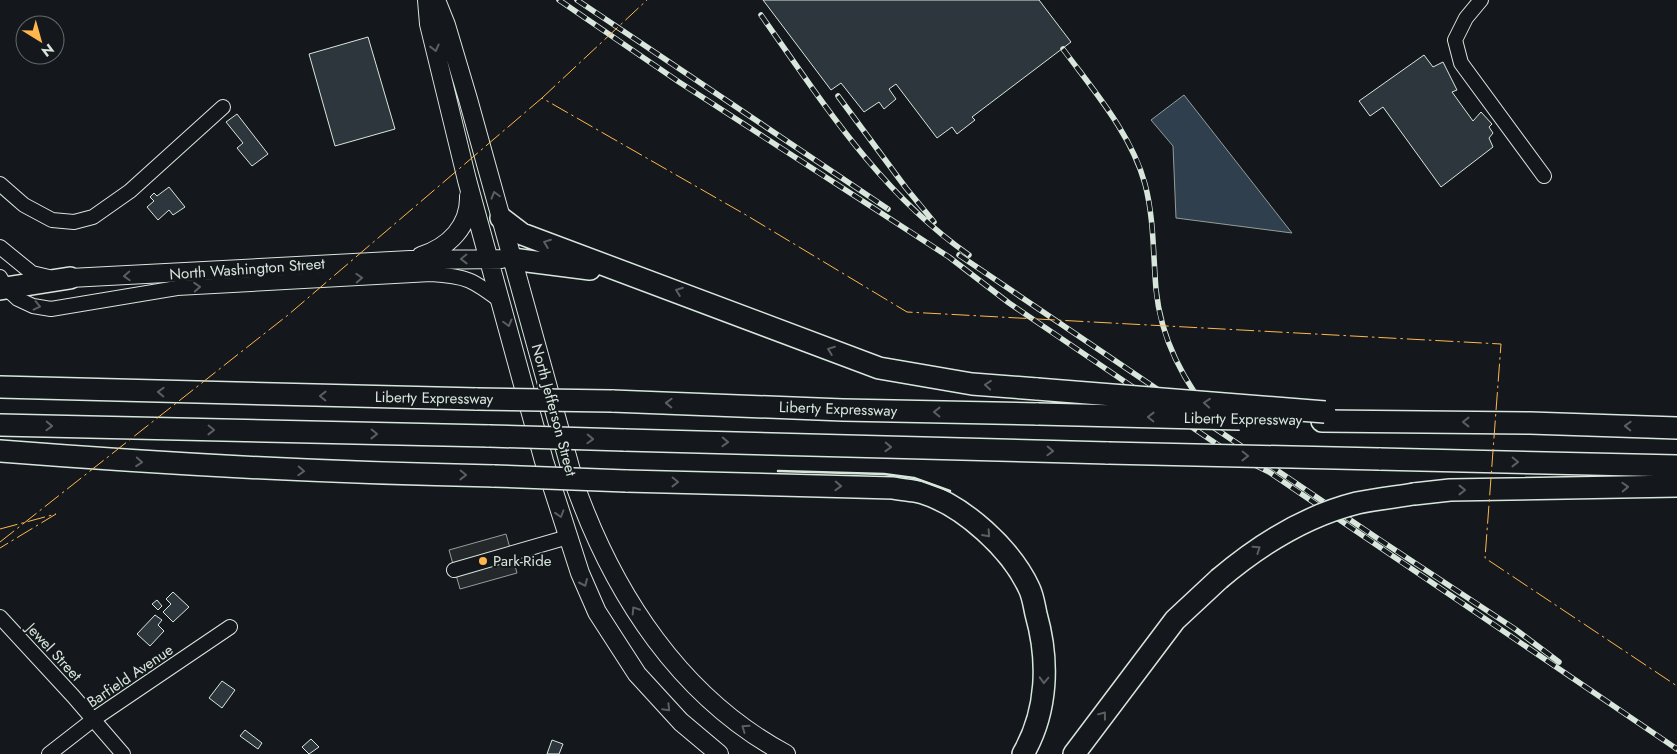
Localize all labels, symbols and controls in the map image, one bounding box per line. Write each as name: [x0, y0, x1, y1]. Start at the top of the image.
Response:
north arrow: [15, 15, 65, 65]
text: N: [37, 39, 58, 62]
one-way arrow: [429, 43, 440, 52]
one-way arrow: [490, 191, 500, 200]
one-way arrow: [543, 239, 552, 250]
street label: North Washington Street: [169, 253, 326, 285]
one-way arrow: [459, 254, 467, 265]
one-way arrow: [122, 271, 130, 282]
one-way arrow: [356, 273, 364, 283]
one-way arrow: [193, 282, 201, 293]
one-way arrow: [675, 287, 684, 297]
one-way arrow: [32, 300, 41, 311]
one-way arrow: [502, 319, 512, 327]
street label: North Jefferson Street: [526, 341, 582, 479]
one-way arrow: [827, 346, 835, 356]
one-way arrow: [984, 380, 992, 391]
one-way arrow: [157, 386, 165, 397]
street label: Liberty Expressway: [375, 386, 494, 410]
one-way arrow: [319, 391, 327, 401]
street label: Liberty Expressway: [778, 396, 898, 422]
one-way arrow: [665, 398, 673, 408]
one-way arrow: [1203, 398, 1211, 409]
one-way arrow: [932, 407, 940, 417]
street label: Liberty Expressway: [1184, 407, 1303, 431]
one-way arrow: [1147, 412, 1154, 422]
one-way arrow: [1462, 417, 1470, 428]
one-way arrow: [45, 421, 53, 431]
one-way arrow: [1624, 421, 1632, 432]
one-way arrow: [208, 425, 215, 435]
one-way arrow: [370, 428, 378, 439]
one-way arrow: [586, 434, 594, 444]
one-way arrow: [722, 437, 729, 447]
one-way arrow: [884, 441, 892, 452]
one-way arrow: [1046, 446, 1054, 456]
one-way arrow: [1241, 451, 1249, 461]
one-way arrow: [135, 456, 143, 467]
one-way arrow: [1512, 457, 1519, 467]
one-way arrow: [297, 465, 305, 476]
one-way arrow: [460, 470, 467, 480]
one-way arrow: [671, 476, 679, 487]
one-way arrow: [834, 481, 842, 491]
one-way arrow: [1622, 482, 1629, 492]
one-way arrow: [1459, 485, 1467, 495]
one-way arrow: [555, 509, 565, 517]
one-way arrow: [981, 528, 990, 537]
one-way arrow: [1252, 546, 1261, 555]
place label: Park-Ride: [493, 550, 552, 572]
marker: Park-Ride: [477, 555, 489, 567]
one-way arrow: [578, 578, 589, 587]
one-way arrow: [632, 606, 641, 615]
street label: Jewel Street: [20, 617, 87, 686]
street label: Barfield Avenue: [82, 639, 178, 713]
one-way arrow: [1039, 676, 1050, 684]
one-way arrow: [661, 702, 670, 711]
one-way arrow: [1097, 711, 1106, 721]
one-way arrow: [741, 725, 750, 734]

